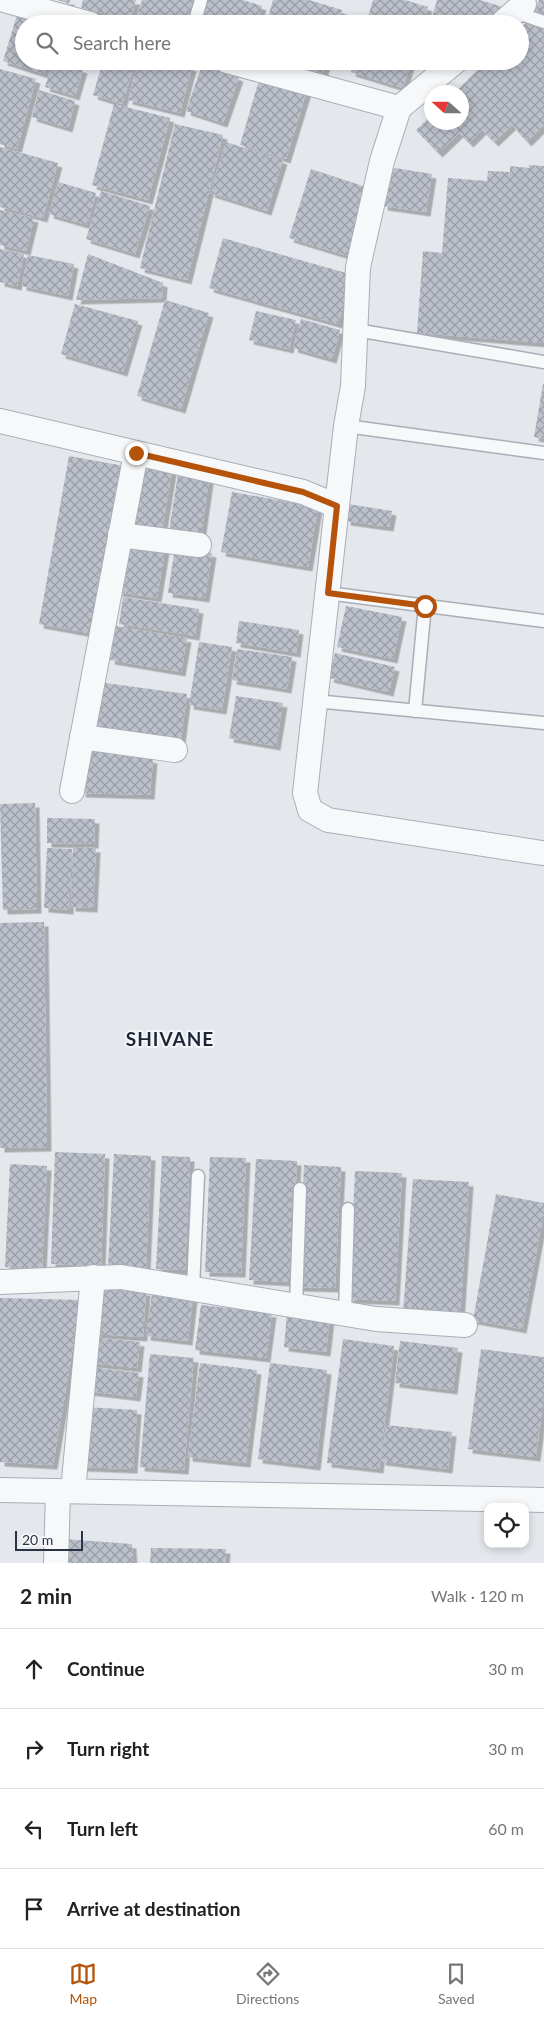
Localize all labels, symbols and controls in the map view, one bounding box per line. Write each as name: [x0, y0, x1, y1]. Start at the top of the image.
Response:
search box: [15, 15, 529, 70]
icon: search: [33, 29, 61, 57]
text: Search here: [73, 31, 171, 54]
north arrow: [424, 85, 469, 130]
route end: [125, 442, 148, 465]
route start: [414, 595, 437, 618]
district label: SHIVANE: [126, 1027, 214, 1050]
map controls: [484, 1503, 529, 1548]
button: locate: [484, 1503, 529, 1548]
scale bar: [15, 1528, 82, 1551]
text: 20 m: [22, 1531, 53, 1548]
text: 2 min: [20, 1583, 72, 1608]
text: Walk · 120 m: [431, 1586, 524, 1605]
icon: ahead: [20, 1655, 48, 1683]
text: Continue: [67, 1657, 145, 1680]
text: 30 m: [488, 1659, 524, 1678]
icon: right: [20, 1735, 48, 1763]
text: Turn right: [67, 1737, 149, 1760]
text: 30 m: [488, 1739, 524, 1758]
icon: left: [20, 1815, 48, 1843]
text: Turn left: [67, 1817, 138, 1840]
text: 60 m: [488, 1819, 524, 1838]
icon: arrive: [20, 1895, 48, 1923]
text: Arrive at destination: [67, 1897, 240, 1920]
tab: Map: [69, 1960, 97, 2007]
tab: Directions: [236, 1960, 299, 2007]
tab: Saved: [438, 1960, 475, 2007]

